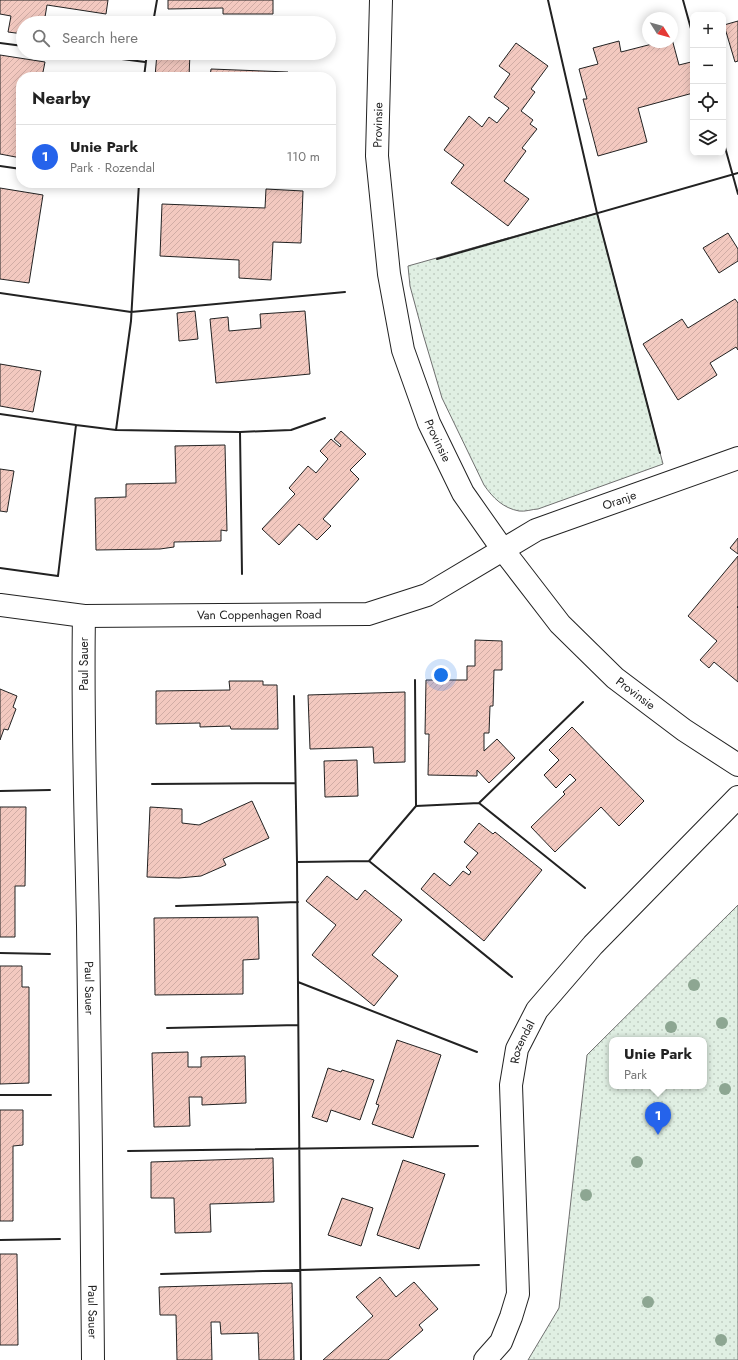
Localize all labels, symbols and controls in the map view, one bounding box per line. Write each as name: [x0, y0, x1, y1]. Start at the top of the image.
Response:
north arrow: [642, 12, 678, 48]
map controls: [690, 12, 726, 156]
button: +: [690, 12, 726, 48]
search box: [16, 16, 336, 60]
icon: search: [30, 27, 52, 49]
text: Search here: [62, 27, 138, 49]
button: −: [690, 48, 726, 84]
button: locate: [690, 84, 726, 120]
text: Nearby: [32, 86, 90, 110]
street label: Provinsie: [369, 102, 387, 148]
button: layers: [690, 120, 726, 156]
text: Unie Park: [70, 136, 138, 158]
text: 1: [42, 147, 48, 166]
text: 110 m: [286, 147, 320, 166]
text: Park · Rozendal: [70, 158, 155, 177]
street label: Provinsie: [419, 417, 456, 465]
street label: Oranje: [600, 486, 639, 515]
street label: Van Coppenhagen Road: [197, 605, 322, 624]
street label: Paul Sauer: [75, 636, 93, 691]
your location: [431, 665, 451, 685]
street label: Provinsie: [612, 673, 659, 714]
street label: Paul Sauer: [80, 961, 99, 1016]
street label: Rozendal: [506, 1017, 539, 1065]
popup: [609, 1037, 707, 1089]
text: Unie Park: [624, 1043, 692, 1065]
text: Park: [624, 1065, 647, 1084]
pin: 1: [645, 1102, 671, 1135]
street label: Paul Sauer: [83, 1285, 102, 1340]

